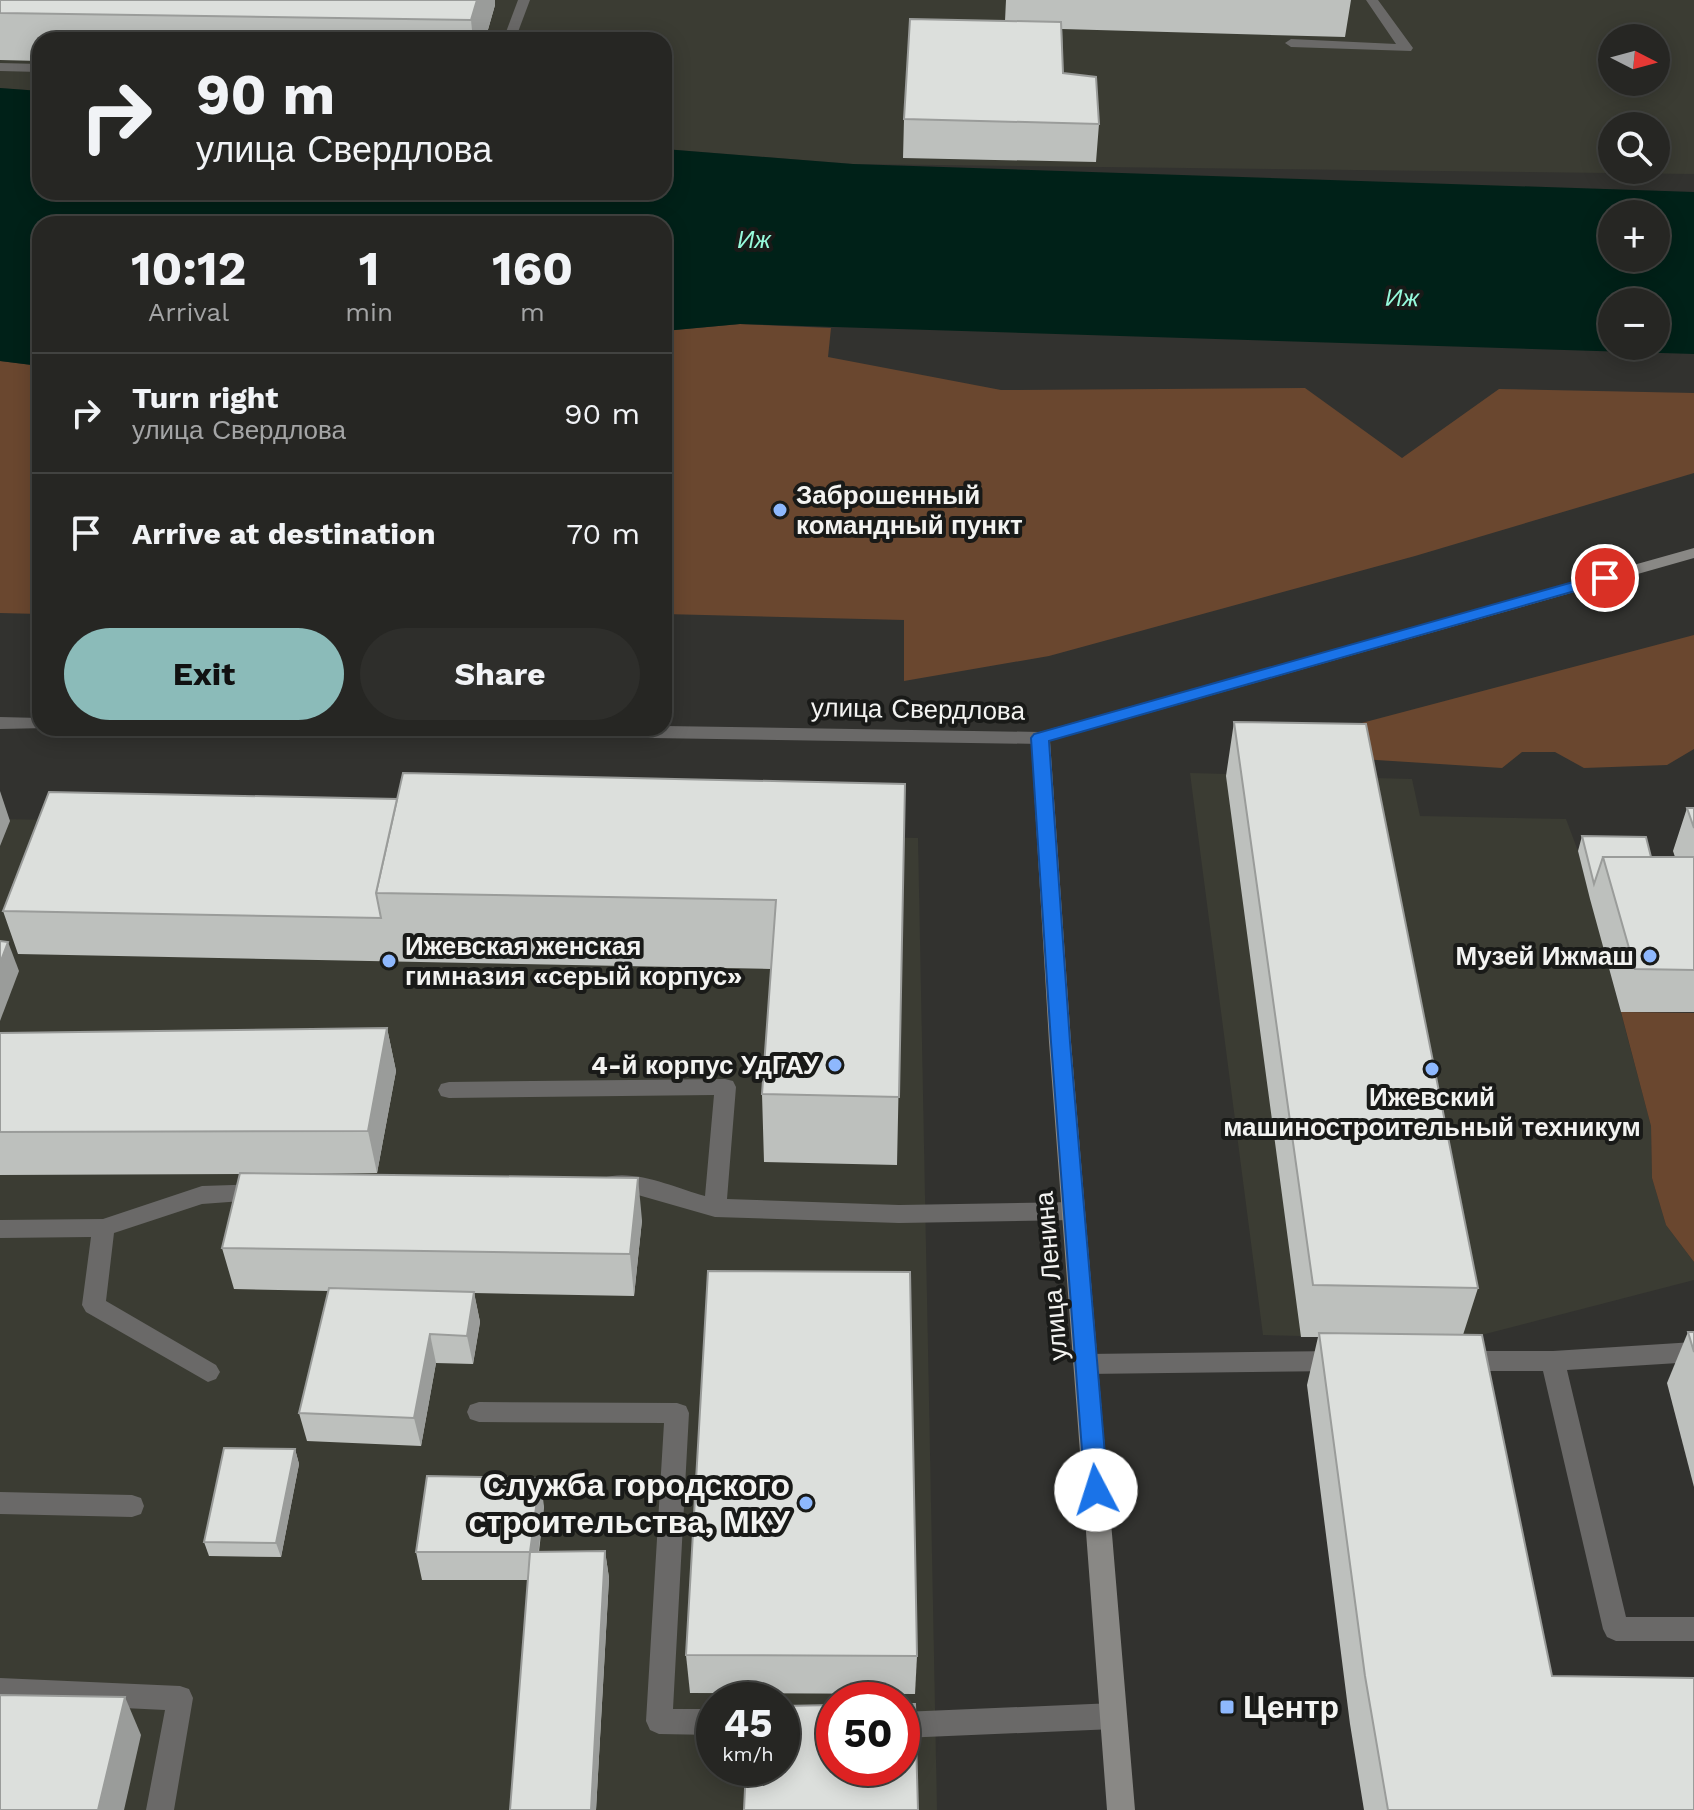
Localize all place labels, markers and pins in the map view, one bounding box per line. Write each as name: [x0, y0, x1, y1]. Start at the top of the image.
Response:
place label: Заброшенный командный пункт: [796, 480, 1023, 540]
marker: Заброшенный командный пункт: [771, 501, 789, 519]
pin: [1571, 544, 1639, 612]
place label: Ижевская женская гимназия «серый корпус»: [405, 931, 742, 991]
place label: Музей Ижмаш: [1456, 941, 1634, 971]
marker: Музей Ижмаш: [1641, 947, 1659, 965]
marker: Ижевская женская гимназия «серый корпус»: [380, 952, 398, 970]
place label: 4-й корпус УдГАУ: [591, 1050, 820, 1080]
marker: 4-й корпус УдГАУ: [826, 1056, 844, 1074]
marker: Ижевский машиностроительный техникум: [1423, 1060, 1441, 1078]
place label: Ижевский машиностроительный техникум: [1223, 1082, 1641, 1142]
place label: Служба городского строительства, МКУ: [468, 1466, 791, 1541]
marker: Служба городского строительства, МКУ: [797, 1494, 815, 1512]
place label: Центр: [1243, 1688, 1339, 1726]
marker: Центр: [1218, 1698, 1236, 1716]

